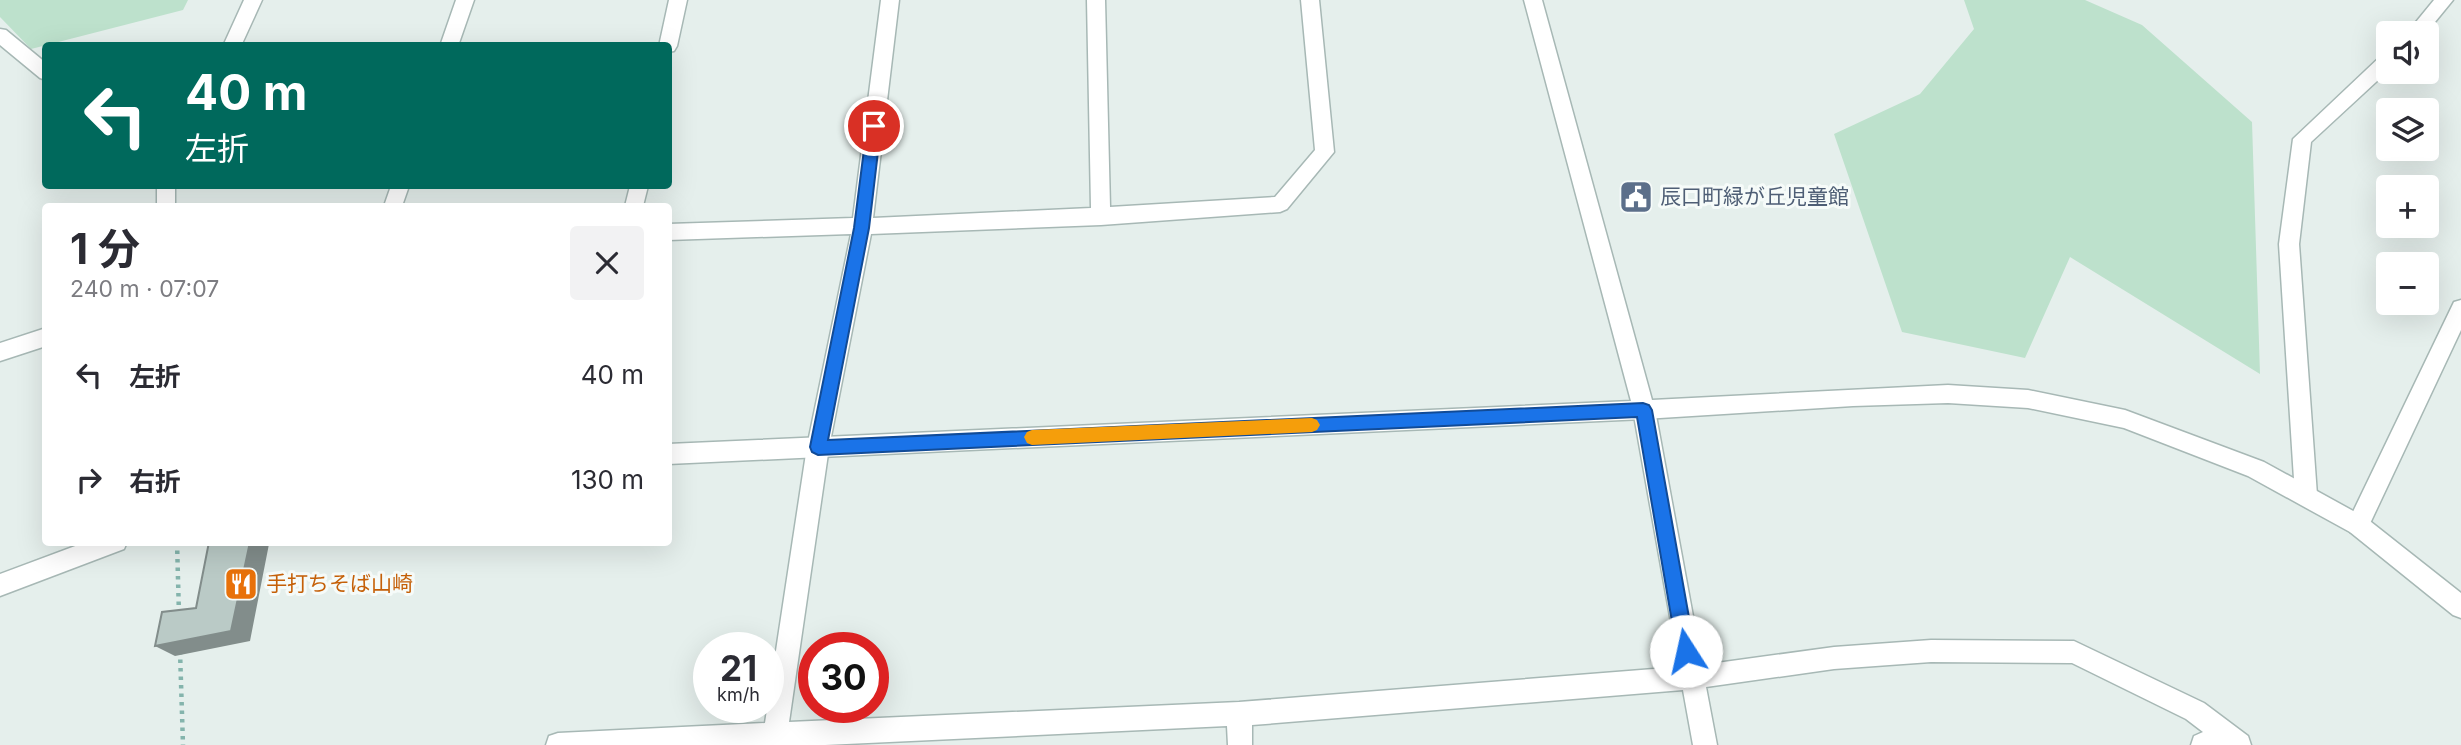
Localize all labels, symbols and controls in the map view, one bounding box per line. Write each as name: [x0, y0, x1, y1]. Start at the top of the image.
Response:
map controls: [2376, 21, 2439, 315]
button: sound: [2376, 21, 2439, 84]
text: 40 m: [185, 63, 308, 122]
icon: left: [70, 70, 161, 161]
pin: [844, 96, 904, 156]
button: layers: [2376, 98, 2439, 161]
icon: arrive: [855, 107, 893, 145]
text: 左折: [185, 129, 249, 168]
button: +: [2376, 175, 2439, 238]
public building icon: 辰口町緑が丘児童館: [1617, 178, 1655, 216]
place label: 辰口町緑が丘児童館: [1660, 184, 1849, 209]
text: 1 分: [70, 223, 140, 274]
button: close: [570, 226, 644, 300]
button: −: [2376, 252, 2439, 315]
text: 240 m · 07:07: [70, 275, 219, 303]
icon: left: [70, 356, 108, 394]
text: 40 m: [581, 359, 644, 390]
text: 左折: [129, 361, 181, 392]
icon: right: [70, 461, 108, 499]
text: 130 m: [571, 464, 644, 495]
text: 右折: [129, 466, 181, 497]
restaurant icon: 手打ちそば山崎: [222, 565, 260, 603]
place label: 手打ちそば山崎: [266, 571, 413, 596]
position arrow: [1649, 614, 1723, 688]
speed limit sign: 30: [798, 632, 889, 723]
text: 21: [720, 647, 757, 689]
text: km/h: [717, 684, 760, 705]

